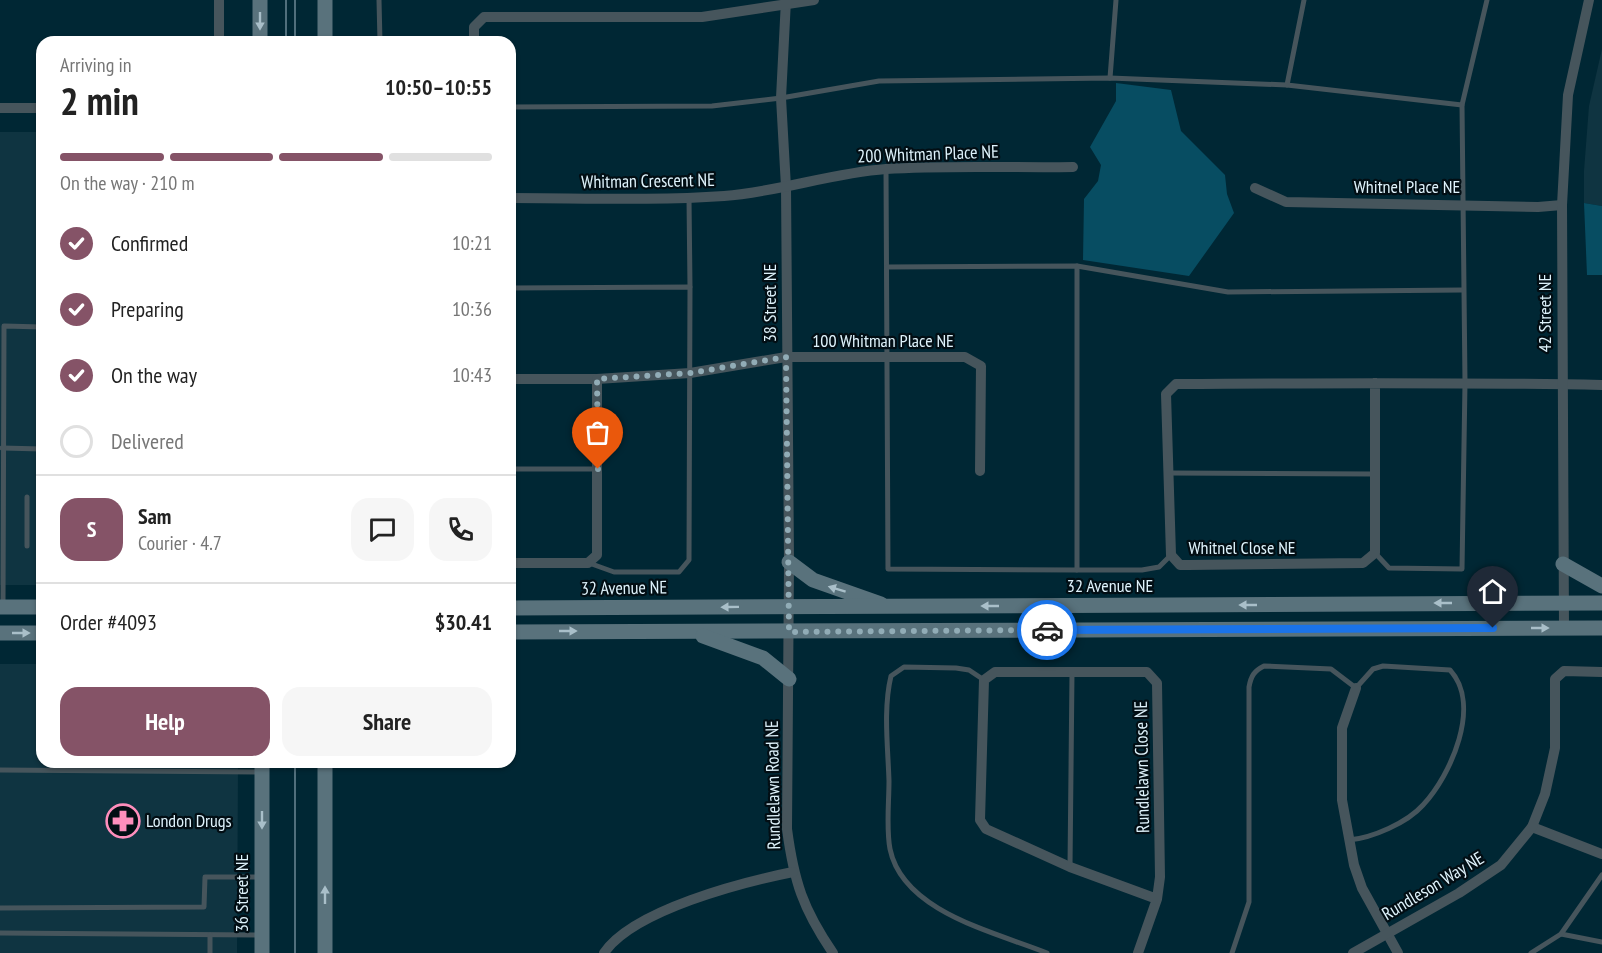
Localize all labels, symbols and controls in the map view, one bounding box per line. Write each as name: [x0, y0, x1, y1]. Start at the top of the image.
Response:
one-way arrow: [255, 12, 265, 31]
text: Arriving in: [60, 52, 132, 78]
text: 10:50–10:55: [385, 73, 492, 101]
text: 2 min: [60, 75, 139, 126]
street label: 200 Whitman Place NE: [857, 140, 999, 167]
street label: Whitman Crescent NE: [581, 168, 715, 193]
text: On the way · 210 m: [60, 170, 195, 196]
street label: Whitnel Place NE: [1354, 175, 1460, 198]
icon: check: [60, 227, 93, 260]
text: Confirmed: [111, 229, 188, 257]
text: 10:21: [452, 230, 492, 256]
street label: 38 Street NE: [758, 264, 781, 342]
street label: 42 Street NE: [1533, 274, 1556, 352]
icon: check: [60, 293, 93, 326]
text: Preparing: [111, 295, 184, 323]
text: 10:36: [452, 296, 492, 322]
street label: 100 Whitman Place NE: [812, 329, 954, 352]
icon: check: [60, 359, 93, 392]
text: On the way: [111, 361, 197, 389]
text: 10:43: [452, 362, 492, 388]
pin: [572, 407, 623, 469]
icon: bag: [581, 416, 614, 449]
text: Delivered: [111, 427, 184, 455]
button: chat: [351, 498, 414, 561]
button: phone: [429, 498, 492, 561]
text: Sam: [138, 502, 171, 530]
text: S: [87, 515, 96, 543]
text: Courier · 4.7: [138, 530, 222, 556]
street label: Whitnel Close NE: [1188, 536, 1296, 559]
pin: [1467, 566, 1518, 628]
street label: 32 Avenue NE: [1067, 574, 1153, 597]
street label: 32 Avenue NE: [581, 575, 667, 600]
icon: home: [1476, 575, 1509, 608]
one-way arrow: [828, 584, 846, 593]
one-way arrow: [1433, 598, 1452, 608]
courier: [1017, 600, 1077, 660]
one-way arrow: [1238, 600, 1257, 610]
one-way arrow: [980, 601, 999, 611]
one-way arrow: [721, 602, 740, 612]
text: Order #4093: [60, 608, 157, 636]
text: $30.41: [435, 608, 492, 636]
icon: car: [1031, 614, 1064, 647]
one-way arrow: [1530, 623, 1549, 633]
one-way arrow: [559, 626, 578, 636]
one-way arrow: [12, 628, 31, 638]
button: Help: [60, 687, 270, 756]
button: Share: [282, 687, 492, 756]
street label: Rundlelawn Close NE: [1129, 701, 1154, 833]
street label: Rundlelawn Road NE: [760, 720, 785, 850]
pharmacy icon: London Drugs: [105, 803, 141, 839]
place label: London Drugs: [146, 809, 232, 832]
one-way arrow: [257, 811, 267, 830]
street label: Rundleson Way NE: [1377, 846, 1488, 925]
street label: 36 Street NE: [230, 854, 253, 932]
one-way arrow: [320, 885, 330, 904]

